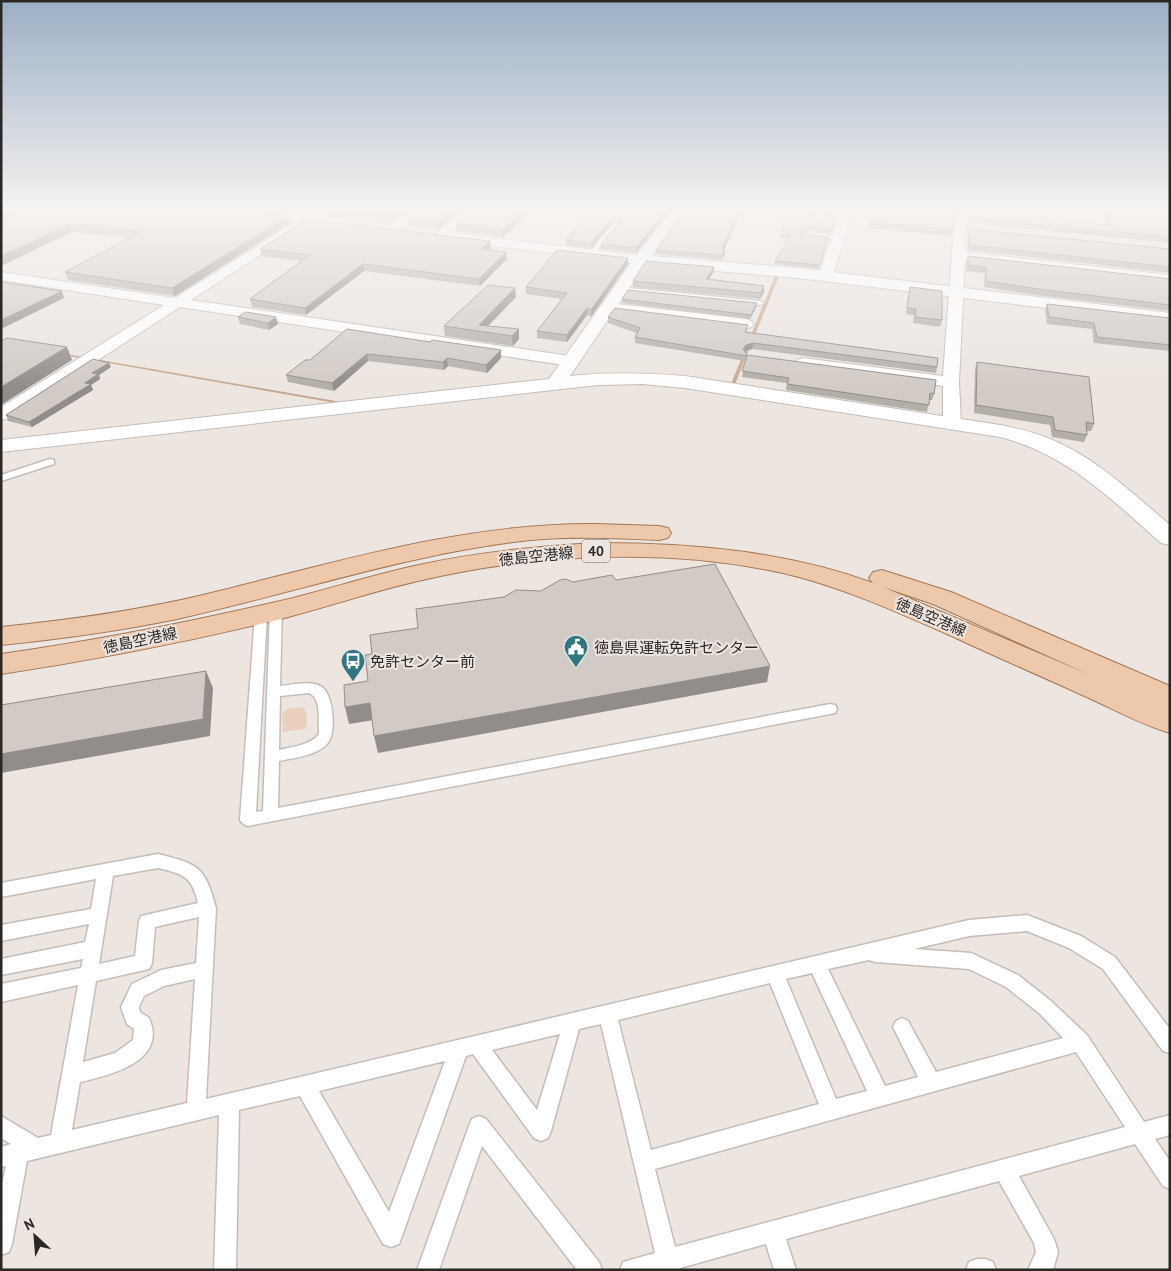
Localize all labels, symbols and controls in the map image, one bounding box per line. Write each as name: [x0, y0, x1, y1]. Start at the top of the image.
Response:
road number: 40: [582, 540, 610, 562]
street label: 徳島空港線: [498, 543, 574, 569]
street label: 徳島空港線: [893, 594, 969, 640]
street label: 徳島空港線: [101, 623, 179, 657]
public building icon: 徳島県運転免許センター: [563, 634, 589, 668]
place label: 徳島県運転免許センター: [594, 638, 759, 657]
bus stop icon: 免許センター前: [340, 648, 366, 682]
place label: 免許センター前: [370, 652, 475, 671]
north arrow: [10, 1211, 60, 1261]
text: N: [21, 1214, 37, 1234]

